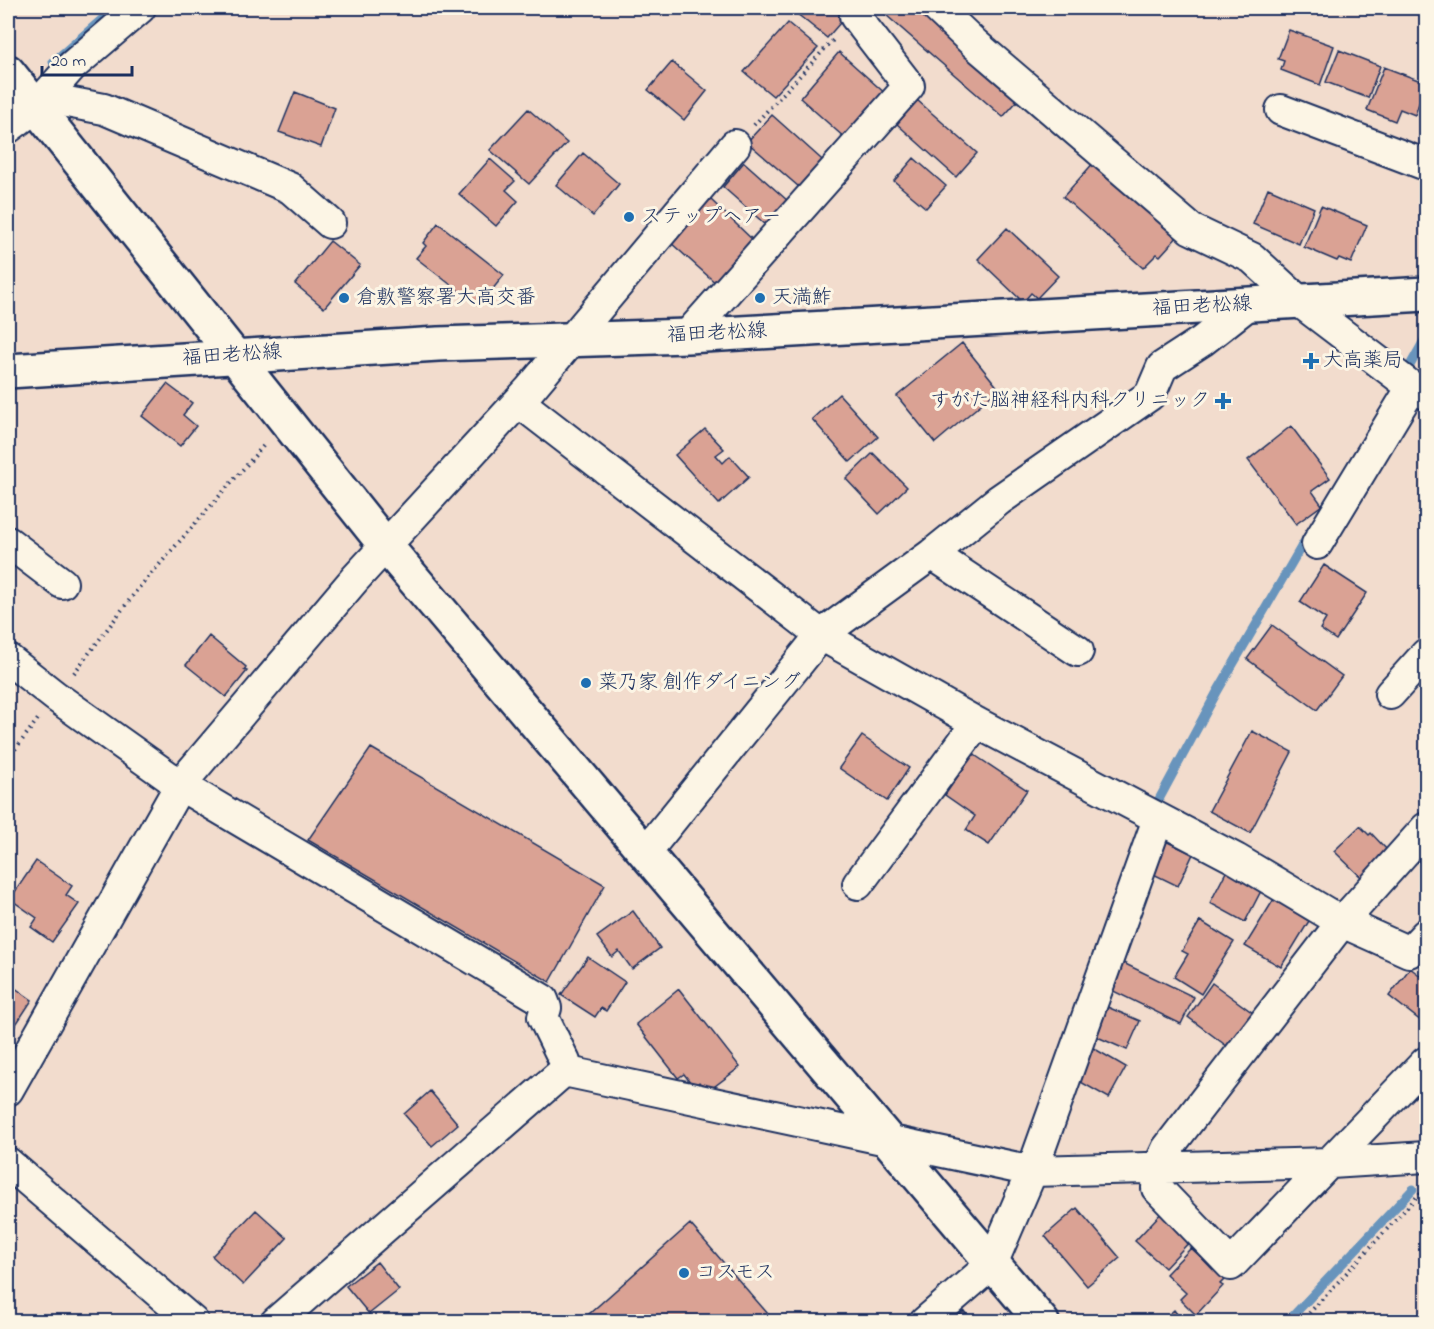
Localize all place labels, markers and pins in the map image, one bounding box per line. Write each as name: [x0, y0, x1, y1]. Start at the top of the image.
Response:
place label: ステップヘアー: [641, 203, 781, 232]
marker: ステップヘアー: [622, 210, 636, 224]
place label: 倉敷警察署大高交番: [356, 284, 536, 313]
place label: 天満鮓: [772, 284, 832, 313]
marker: 倉敷警察署大高交番: [337, 291, 351, 305]
marker: 天満鮓: [753, 291, 767, 305]
place label: 大高薬局: [1323, 347, 1403, 376]
marker: 大高薬局: [1304, 354, 1318, 368]
place label: すがた脳神経科内科クリニック: [930, 387, 1210, 416]
marker: すがた脳神経科内科クリニック: [1214, 392, 1232, 410]
place label: 菜乃家 創作ダイニング: [598, 669, 801, 698]
marker: 菜乃家 創作ダイニング: [579, 676, 593, 690]
place label: コスモス: [696, 1259, 775, 1288]
marker: コスモス: [677, 1266, 691, 1280]

